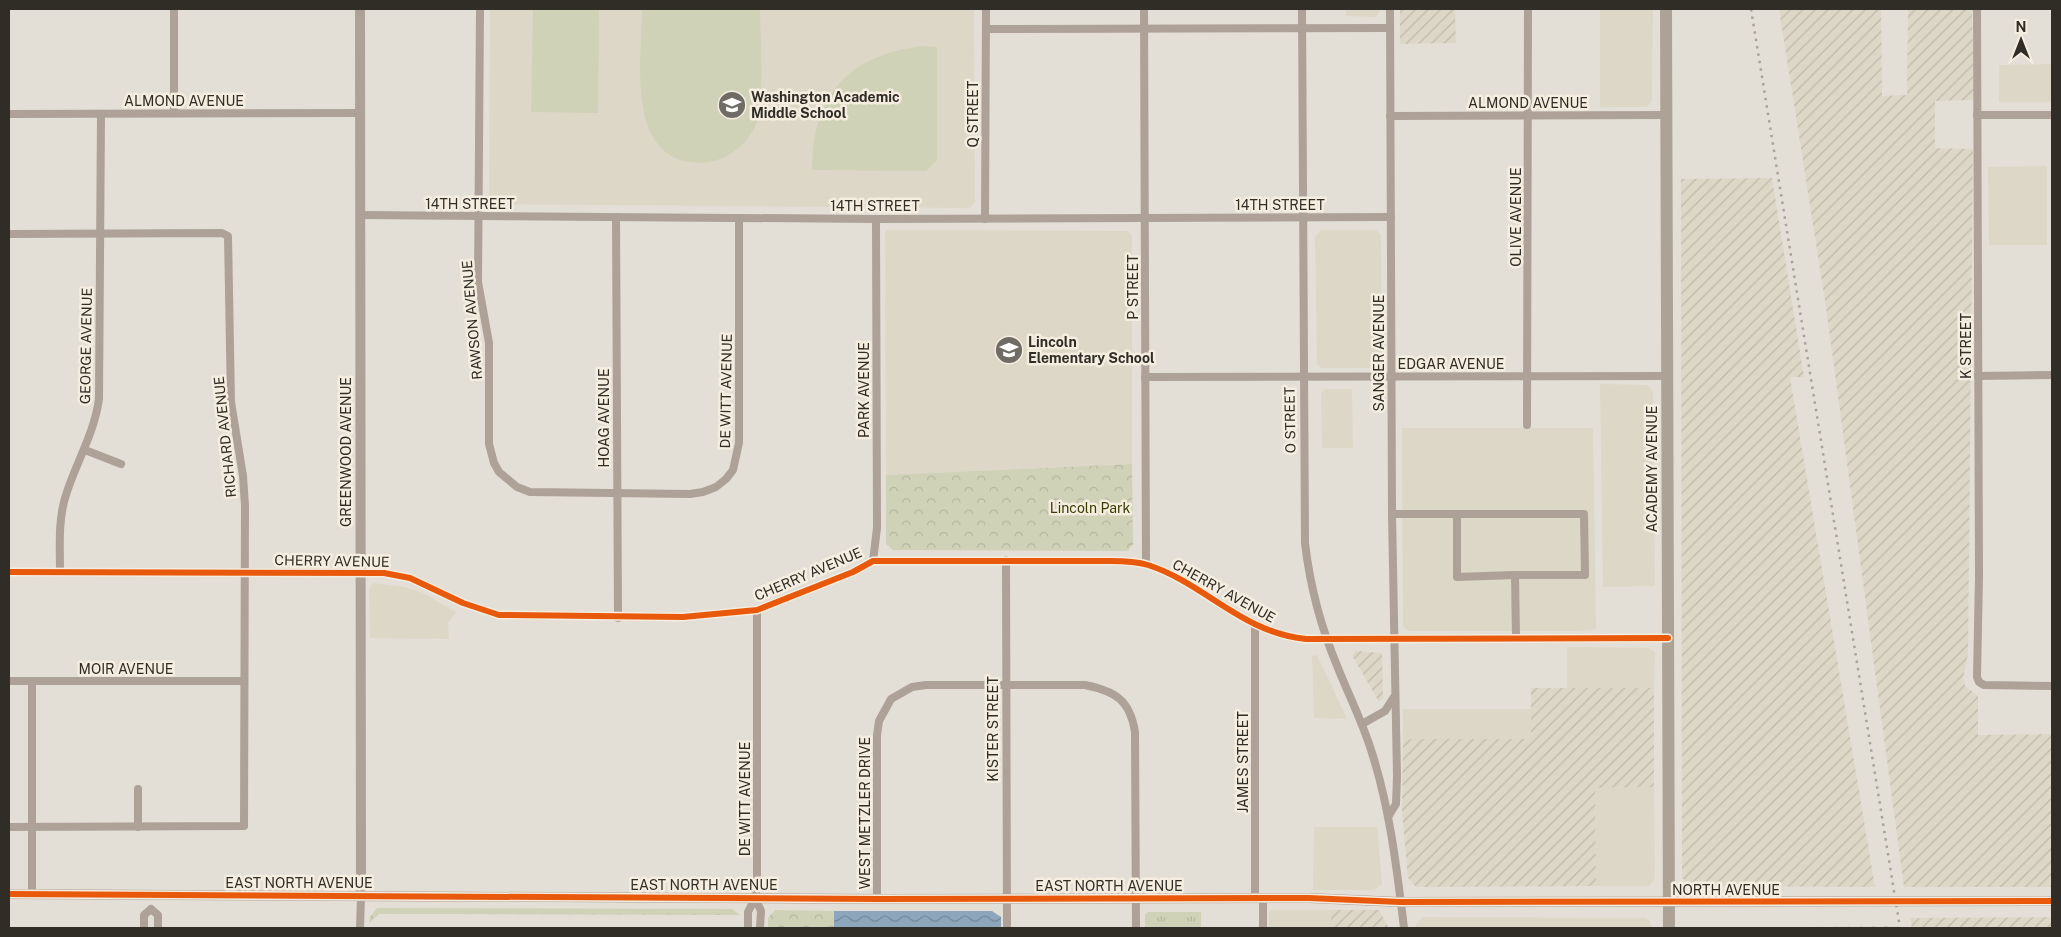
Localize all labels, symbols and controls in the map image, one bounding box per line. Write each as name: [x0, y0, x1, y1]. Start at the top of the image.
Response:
north arrow: [1996, 15, 2046, 65]
text: N: [2016, 19, 2026, 35]
street label: Q STREET: [965, 81, 981, 147]
place label: Washington Academic Middle School: [751, 89, 900, 121]
school or university icon: Washington Academic Middle School: [717, 90, 747, 120]
street label: ALMOND AVENUE: [124, 93, 244, 109]
street label: ALMOND AVENUE: [1468, 95, 1588, 111]
street label: OLIVE AVENUE: [1508, 167, 1524, 267]
street label: 14TH STREET: [425, 196, 515, 212]
street label: 14TH STREET: [1235, 197, 1325, 213]
street label: 14TH STREET: [830, 198, 920, 214]
street label: P STREET: [1125, 254, 1141, 320]
street label: RAWSON AVENUE: [459, 260, 485, 380]
street label: GEORGE AVENUE: [77, 288, 95, 404]
street label: SANGER AVENUE: [1371, 294, 1387, 412]
street label: K STREET: [1958, 313, 1974, 379]
street label: DE WITT AVENUE: [717, 334, 735, 448]
place label: Lincoln Elementary School: [1028, 334, 1155, 366]
school or university icon: Lincoln Elementary School: [994, 335, 1024, 365]
street label: PARK AVENUE: [856, 342, 872, 438]
street label: EDGAR AVENUE: [1397, 356, 1505, 372]
street label: HOAG AVENUE: [596, 368, 612, 468]
street label: RICHARD AVENUE: [211, 376, 239, 498]
street label: GREENWOOD AVENUE: [338, 377, 354, 527]
street label: O STREET: [1281, 387, 1299, 453]
street label: ACADEMY AVENUE: [1644, 406, 1660, 532]
park label: Lincoln Park: [1050, 500, 1130, 516]
street label: CHERRY AVENUE: [752, 544, 864, 604]
street label: CHERRY AVENUE: [274, 552, 390, 570]
street label: CHERRY AVENUE: [1170, 556, 1278, 626]
street label: MOIR AVENUE: [78, 661, 174, 677]
street label: KISTER STREET: [985, 676, 1001, 782]
street label: JAMES STREET: [1235, 711, 1251, 813]
street label: WEST METZLER DRIVE: [857, 737, 873, 889]
street label: DE WITT AVENUE: [737, 742, 753, 856]
street label: EAST NORTH AVENUE: [225, 875, 373, 891]
street label: EAST NORTH AVENUE: [630, 877, 778, 893]
street label: EAST NORTH AVENUE: [1035, 878, 1183, 894]
street label: NORTH AVENUE: [1672, 882, 1780, 898]

